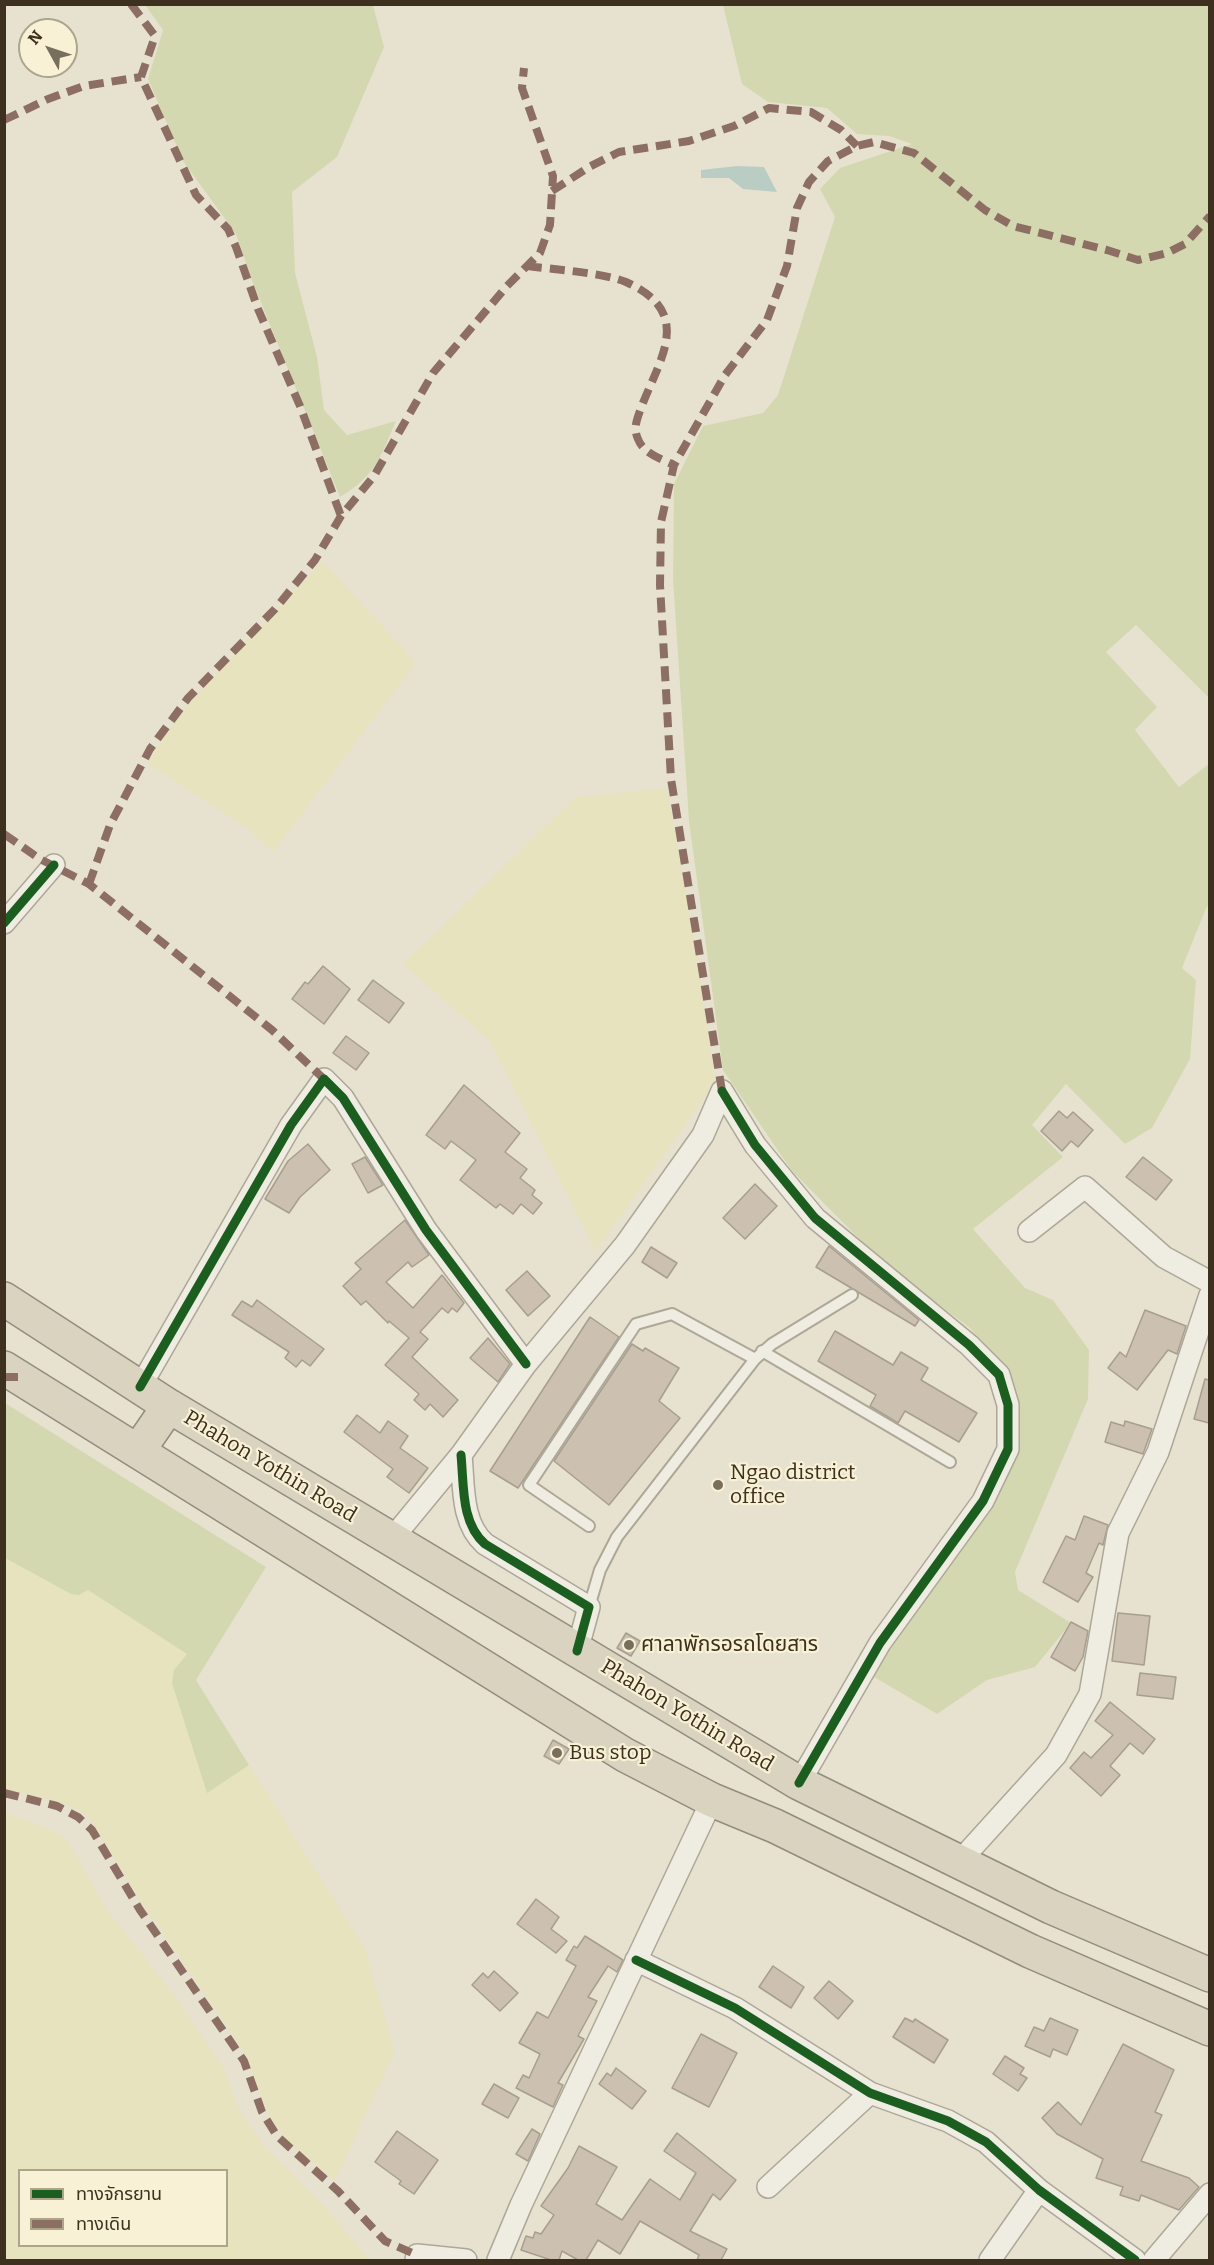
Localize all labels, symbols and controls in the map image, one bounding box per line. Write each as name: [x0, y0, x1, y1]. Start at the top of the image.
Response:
north arrow: [18, 18, 78, 78]
text: N: [24, 27, 47, 48]
street label: Phahon Yothin Road: [179, 1405, 361, 1529]
place label: Ngao district office: [730, 1460, 855, 1510]
marker: Ngao district office: [711, 1478, 725, 1492]
place label: ศาลาพักรอรถโดยสาร: [641, 1632, 818, 1658]
marker: ศาลาพักรอรถโดยสาร: [622, 1638, 636, 1652]
street label: Phahon Yothin Road: [596, 1654, 778, 1778]
place label: Bus stop: [569, 1740, 651, 1766]
marker: Bus stop: [550, 1746, 564, 1760]
legend: [18, 2169, 228, 2247]
text: ทางจักรยาน: [76, 2183, 162, 2205]
text: ทางเดิน: [76, 2213, 131, 2235]

